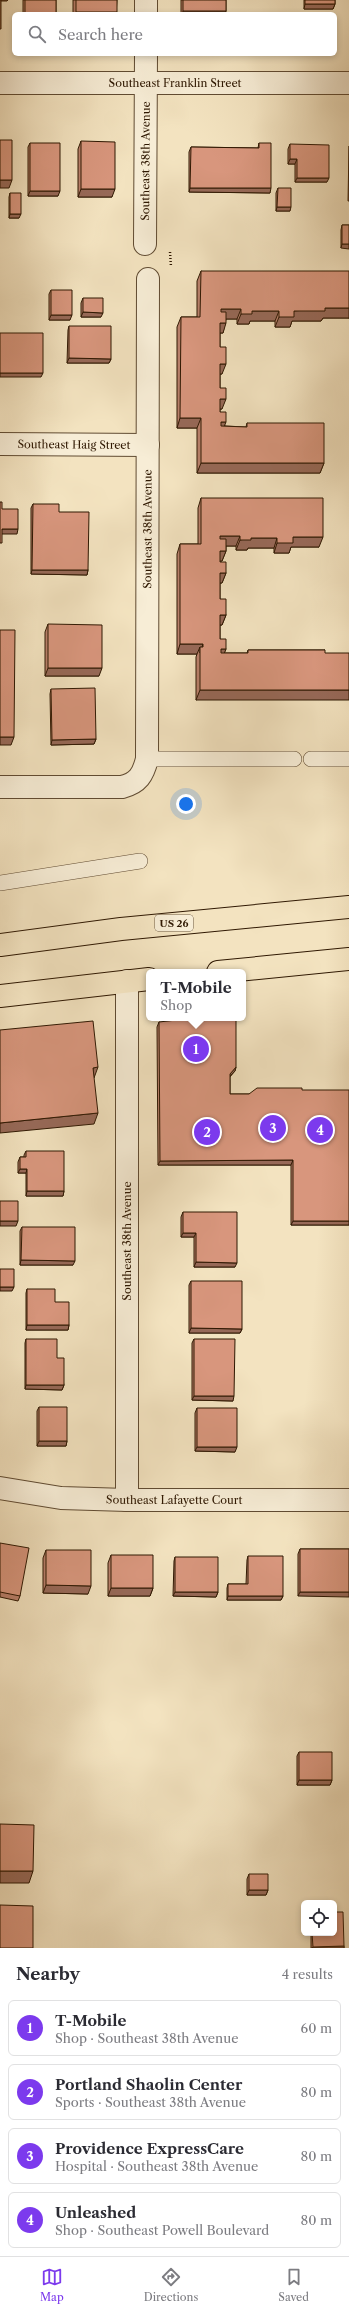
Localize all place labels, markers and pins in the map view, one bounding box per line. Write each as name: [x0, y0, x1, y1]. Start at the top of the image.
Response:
pin: 1: [183, 1034, 209, 1064]
pin: 3: [260, 1113, 286, 1143]
pin: 4: [307, 1115, 333, 1145]
pin: 2: [194, 1117, 220, 1147]

